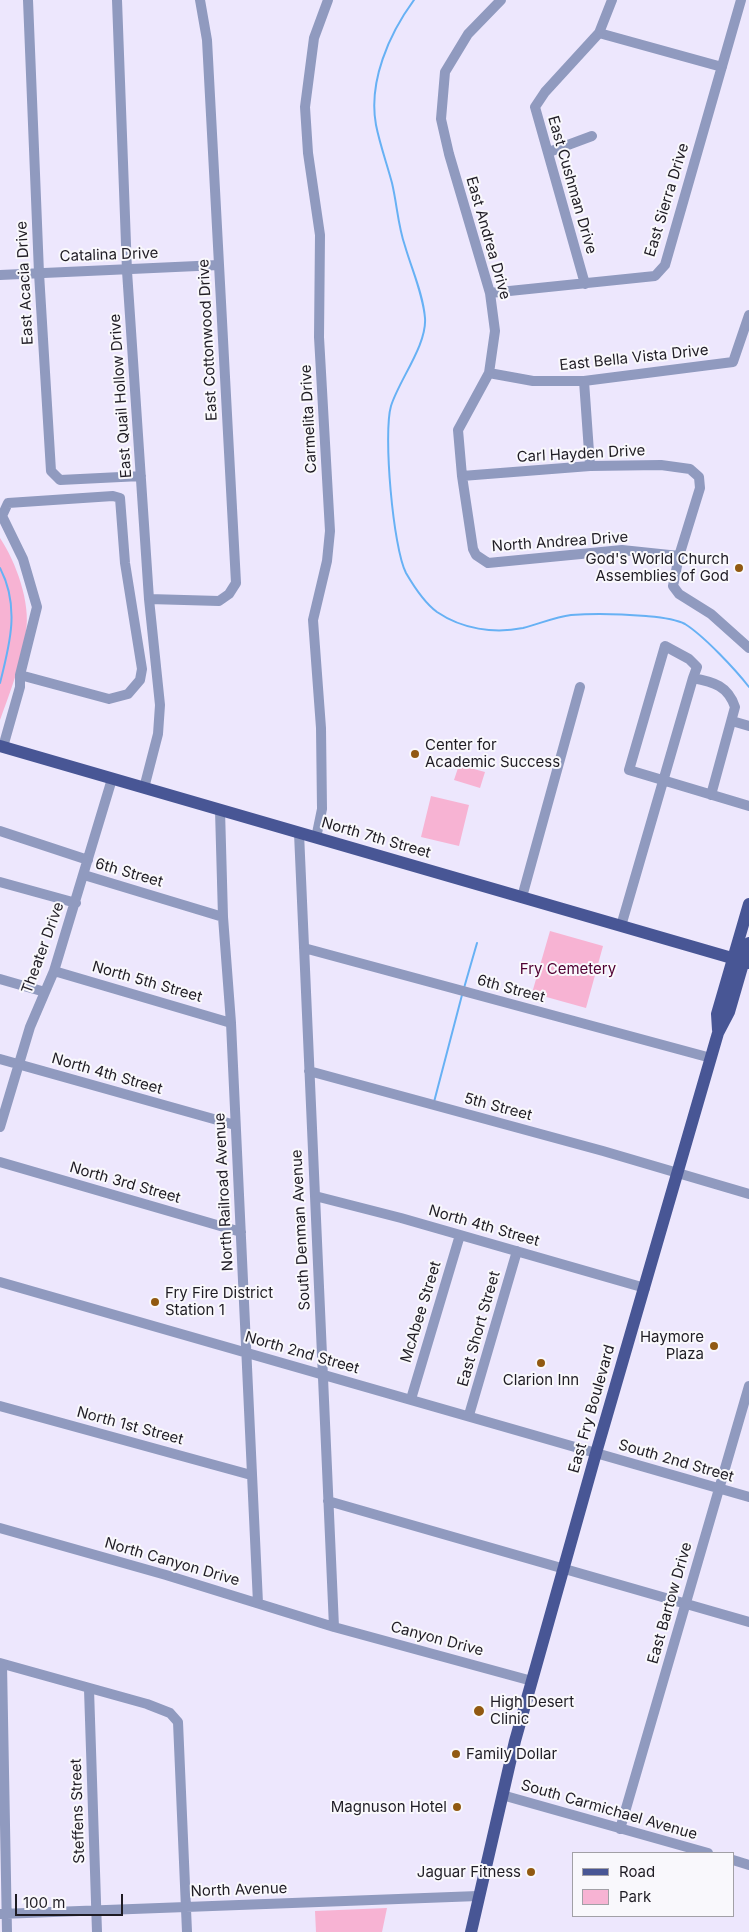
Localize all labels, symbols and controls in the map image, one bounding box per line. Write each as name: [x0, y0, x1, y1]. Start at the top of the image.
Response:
street label: East Cushman Drive: [544, 114, 600, 256]
street label: East Sierra Drive: [641, 141, 693, 259]
street label: East Andrea Drive: [462, 174, 514, 302]
street label: East Acacia Drive: [13, 221, 37, 345]
street label: Catalina Drive: [59, 244, 159, 266]
street label: East Cottonwood Drive: [195, 259, 221, 421]
street label: East Quail Hollow Drive: [106, 313, 136, 479]
street label: East Bella Vista Drive: [559, 341, 709, 375]
street label: Carmelita Drive: [297, 364, 321, 474]
street label: Carl Hayden Drive: [516, 442, 646, 466]
street label: North Andrea Drive: [491, 528, 629, 556]
place label: God's World Church Assemblies of God: [586, 550, 729, 585]
marker: God's World Church Assemblies of God: [733, 562, 745, 574]
place label: Center for Academic Success: [425, 736, 560, 771]
marker: Center for Academic Success: [409, 748, 421, 760]
street label: North 7th Street: [319, 814, 433, 862]
street label: 6th Street: [93, 855, 165, 891]
street label: Theater Drive: [18, 900, 68, 996]
street label: North 5th Street: [90, 958, 204, 1006]
park label: Fry Cemetery: [520, 960, 616, 978]
street label: 6th Street: [475, 971, 547, 1007]
street label: North 4th Street: [50, 1050, 164, 1098]
street label: 5th Street: [462, 1089, 534, 1125]
street label: North Railroad Avenue: [211, 1112, 237, 1272]
street label: South Denman Avenue: [288, 1149, 314, 1311]
street label: North 3rd Street: [67, 1159, 183, 1207]
street label: North 4th Street: [427, 1202, 541, 1250]
street label: McAbee Street: [397, 1259, 445, 1365]
street label: East Short Street: [454, 1269, 504, 1389]
place label: Fry Fire District Station 1: [165, 1284, 273, 1319]
marker: Fry Fire District Station 1: [149, 1296, 161, 1308]
street label: North 2nd Street: [243, 1328, 361, 1378]
place label: Haymore Plaza: [640, 1328, 704, 1363]
marker: Haymore Plaza: [708, 1340, 720, 1352]
street label: East Fry Boulevard: [565, 1343, 619, 1475]
marker: Clarion Inn: [535, 1357, 547, 1369]
place label: Clarion Inn: [503, 1371, 579, 1389]
street label: North 1st Street: [75, 1403, 185, 1449]
street label: South 2nd Street: [616, 1436, 736, 1486]
street label: North Canyon Drive: [102, 1534, 242, 1590]
street label: East Bartow Drive: [644, 1540, 696, 1666]
street label: Canyon Drive: [389, 1618, 485, 1660]
place label: High Desert Clinic: [490, 1693, 574, 1728]
marker: High Desert Clinic: [472, 1704, 486, 1718]
place label: Family Dollar: [466, 1745, 557, 1763]
marker: Family Dollar: [450, 1748, 462, 1760]
street label: Steffens Street: [67, 1758, 89, 1864]
street label: South Carmichael Avenue: [519, 1776, 699, 1844]
place label: Magnuson Hotel: [331, 1798, 447, 1816]
marker: Magnuson Hotel: [451, 1801, 463, 1813]
legend: [572, 1852, 734, 1917]
text: Road: [619, 1862, 655, 1881]
place label: Jaguar Fitness: [417, 1863, 521, 1881]
marker: Jaguar Fitness: [525, 1866, 537, 1878]
street label: North Avenue: [190, 1879, 288, 1901]
scale bar: [18, 1884, 125, 1916]
text: Park: [619, 1887, 651, 1906]
text: 100 m: [23, 1893, 65, 1912]

